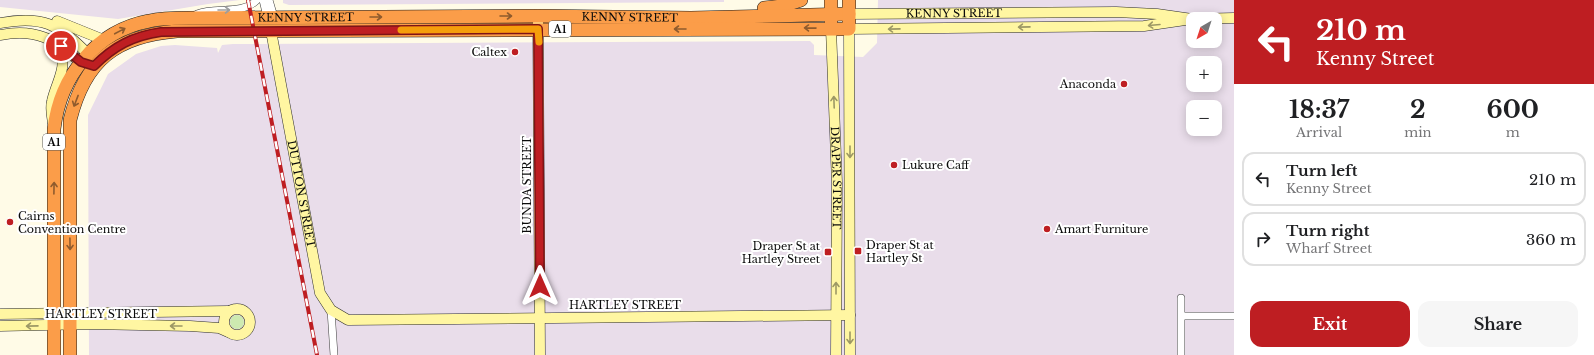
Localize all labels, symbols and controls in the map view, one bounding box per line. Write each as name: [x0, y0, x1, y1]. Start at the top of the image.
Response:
one-way arrow: [217, 6, 230, 14]
street label: KENNY STREET: [906, 6, 1003, 21]
street label: KENNY STREET: [257, 10, 354, 25]
street label: KENNY STREET: [581, 10, 678, 25]
one-way arrow: [499, 12, 512, 20]
north arrow: [1186, 12, 1222, 48]
map controls: [1186, 12, 1222, 136]
one-way arrow: [369, 13, 382, 21]
text: 210 m: [1316, 13, 1406, 48]
icon: left: [1250, 16, 1302, 68]
road number: A1: [549, 21, 571, 37]
one-way arrow: [1148, 22, 1161, 29]
one-way arrow: [1018, 23, 1031, 31]
one-way arrow: [804, 24, 817, 32]
one-way arrow: [674, 25, 687, 33]
one-way arrow: [888, 25, 901, 33]
one-way arrow: [113, 27, 125, 34]
pin: [44, 29, 78, 63]
icon: arrive: [50, 35, 72, 57]
place label: Caltex: [471, 45, 507, 59]
marker: Caltex: [510, 47, 520, 57]
text: Kenny Street: [1316, 48, 1435, 70]
button: +: [1186, 56, 1222, 92]
place label: Anaconda: [1059, 77, 1117, 91]
marker: Anaconda: [1119, 79, 1129, 89]
one-way arrow: [71, 94, 79, 106]
text: 18:37: [1289, 95, 1349, 124]
text: 2: [1410, 95, 1426, 124]
text: 600: [1487, 95, 1539, 124]
one-way arrow: [830, 96, 838, 109]
button: −: [1186, 100, 1222, 136]
text: Arrival: [1296, 124, 1342, 141]
text: min: [1404, 124, 1432, 141]
text: m: [1506, 124, 1520, 141]
street label: DRAPER STREET: [828, 126, 844, 230]
road number: A1: [43, 134, 65, 150]
street label: BUNDA STREET: [520, 136, 534, 234]
street label: DUTTON STREET: [285, 139, 318, 249]
one-way arrow: [846, 145, 853, 158]
place label: Lukure Caff: [902, 158, 971, 172]
marker: Lukure Caff: [889, 160, 899, 170]
text: Turn left: [1286, 161, 1357, 180]
icon: left: [1252, 168, 1274, 190]
text: 210 m: [1529, 170, 1576, 189]
text: Kenny Street: [1286, 180, 1372, 197]
one-way arrow: [50, 182, 58, 195]
place label: Cairns Convention Centre: [18, 209, 126, 236]
marker: Cairns Convention Centre: [5, 217, 15, 227]
text: Turn right: [1286, 221, 1369, 240]
place label: Amart Furniture: [1054, 222, 1148, 236]
marker: Amart Furniture: [1042, 224, 1052, 234]
icon: right: [1252, 228, 1274, 250]
text: 360 m: [1526, 230, 1576, 249]
one-way arrow: [66, 237, 74, 250]
place label: Draper St at Hartley St: [866, 238, 934, 265]
place label: Draper St at Hartley Street: [742, 239, 821, 266]
text: Wharf Street: [1286, 240, 1372, 257]
marker: Draper St at Hartley St: [853, 246, 863, 256]
marker: Draper St at Hartley Street: [823, 247, 833, 257]
position arrow: [519, 265, 561, 307]
one-way arrow: [832, 282, 840, 295]
street label: HARTLEY STREET: [569, 298, 681, 312]
button: Exit: [1250, 301, 1410, 347]
button: Share: [1418, 301, 1578, 347]
street label: HARTLEY STREET: [45, 307, 157, 321]
one-way arrow: [26, 322, 39, 330]
one-way arrow: [170, 322, 183, 330]
one-way arrow: [846, 331, 854, 344]

